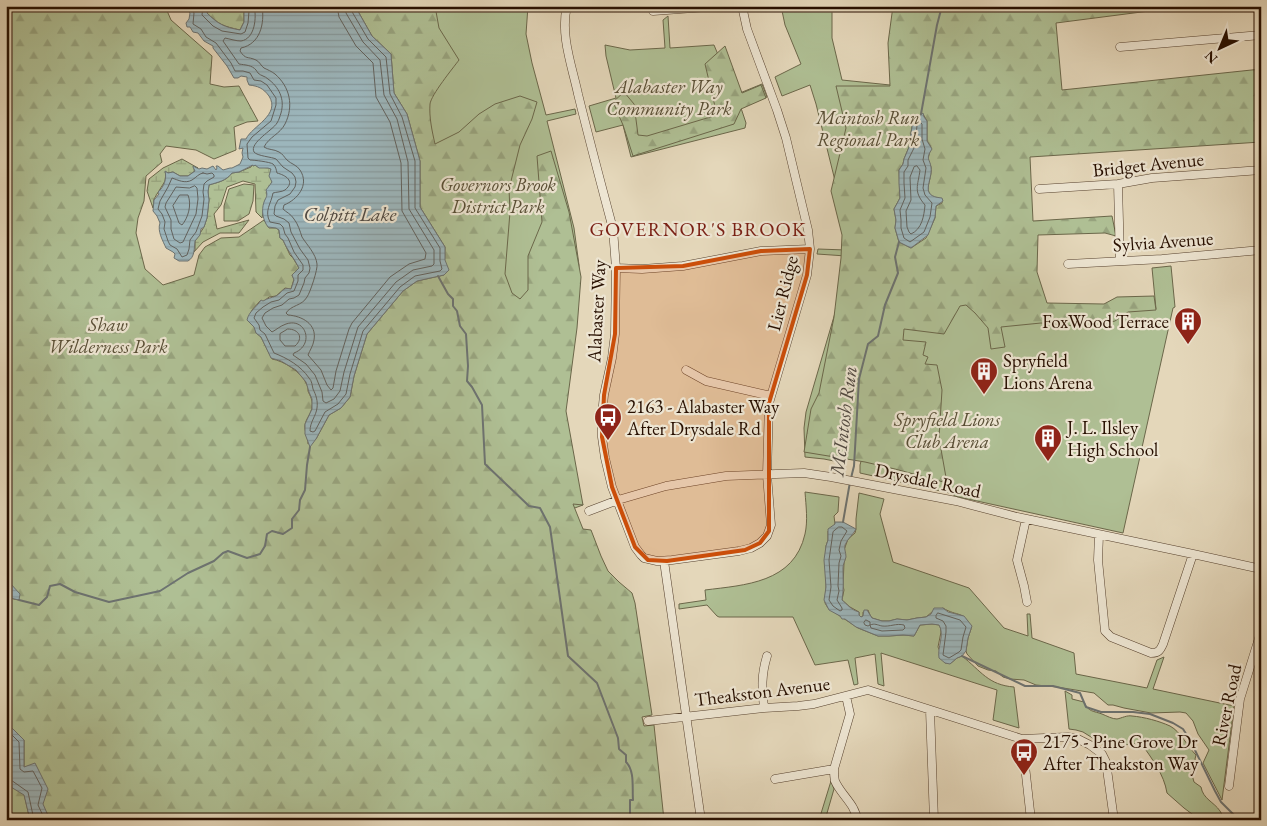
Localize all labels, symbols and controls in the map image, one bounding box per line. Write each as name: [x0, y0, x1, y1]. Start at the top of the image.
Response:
north arrow: [1194, 22, 1244, 72]
text: N: [1200, 46, 1221, 68]
park label: Alabaster Way Community Park: [606, 74, 732, 121]
park label: Mcintosh Run Regional Park: [815, 105, 920, 152]
street label: Bridget Avenue: [1091, 146, 1205, 183]
park label: Governors Brook District Park: [440, 172, 556, 219]
water label: Colpitt Lake: [304, 201, 397, 227]
district label: GOVERNOR'S BROOK: [590, 216, 806, 242]
street label: Sylvia Avenue: [1112, 226, 1214, 257]
street label: Lier Ridge: [761, 253, 804, 333]
street label: Alabaster Way: [581, 258, 612, 364]
building icon: FoxWood Terrace: [1173, 306, 1203, 345]
place label: FoxWood Terrace: [1042, 309, 1169, 334]
park label: Shaw Wilderness Park: [48, 312, 168, 359]
place label: Spryfield Lions Arena: [1003, 348, 1093, 395]
building icon: Spryfield Lions Arena: [969, 356, 999, 395]
water label: McIntosh Run: [823, 365, 863, 478]
place label: 2163 - Alabaster Way After Drysdale Rd: [626, 394, 780, 441]
bus stop icon: 2163 - Alabaster Way After Drysdale Rd: [593, 402, 623, 441]
park label: Spryfield Lions Club Arena: [893, 407, 1001, 454]
place label: J. L. Ilsley High School: [1065, 415, 1159, 462]
building icon: J. L. Ilsley High School: [1033, 423, 1063, 462]
street label: Drysdale Road: [873, 457, 984, 504]
street label: River Road: [1206, 661, 1247, 748]
street label: Theakston Avenue: [693, 671, 831, 712]
place label: 2175 - Pine Grove Dr After Theakston Way: [1042, 729, 1199, 776]
bus stop icon: 2175 - Pine Grove Dr After Theakston Way: [1009, 737, 1039, 776]

